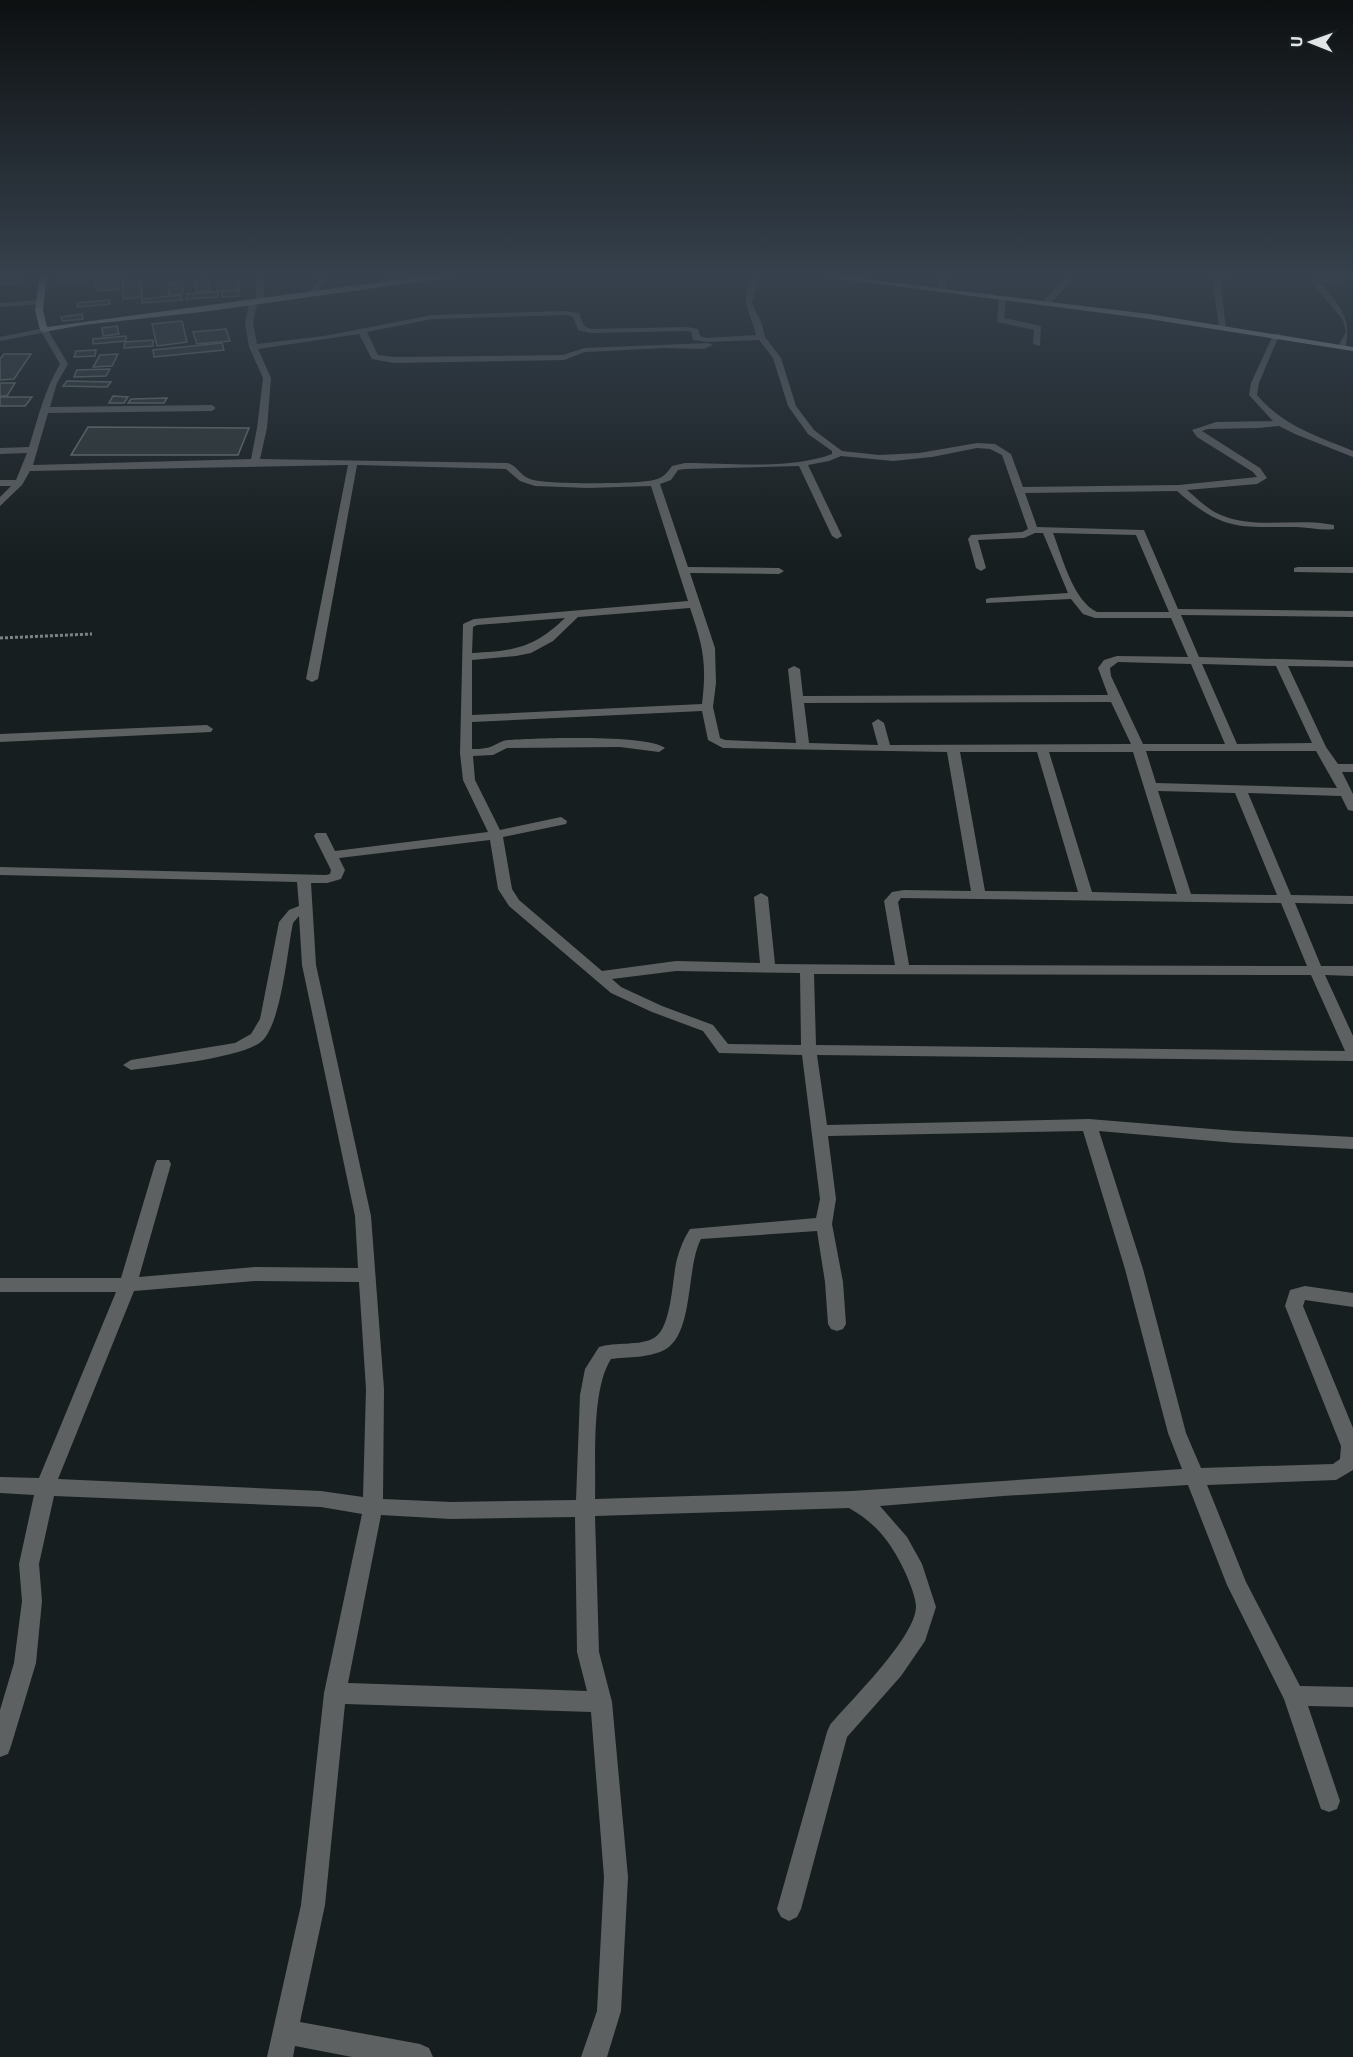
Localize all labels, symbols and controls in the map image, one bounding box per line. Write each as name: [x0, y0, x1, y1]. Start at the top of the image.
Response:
north arrow: [1281, 12, 1341, 72]
text: U: [1286, 36, 1305, 47]

